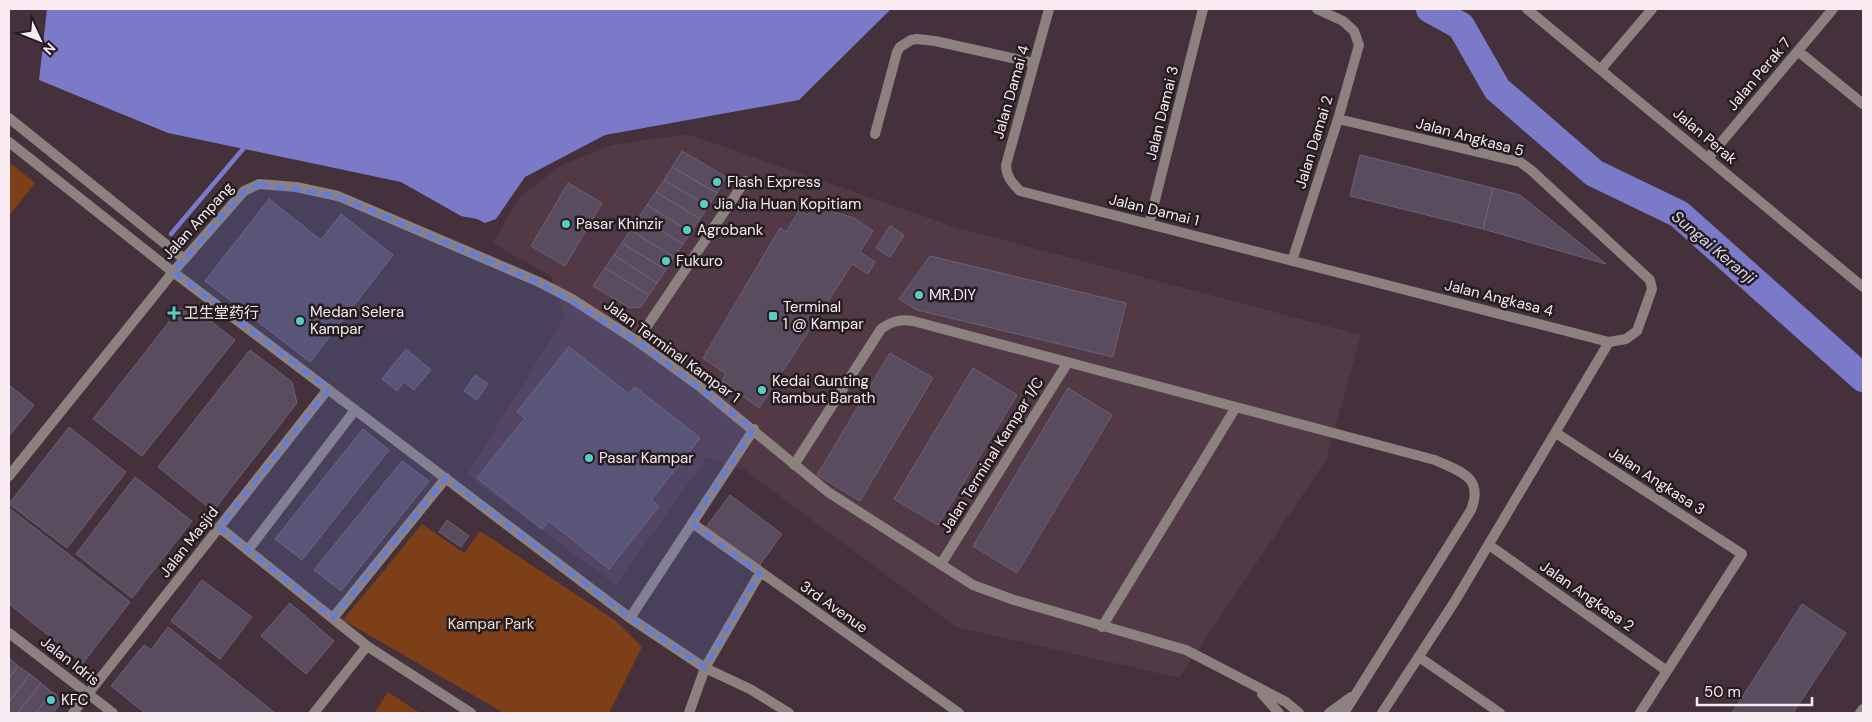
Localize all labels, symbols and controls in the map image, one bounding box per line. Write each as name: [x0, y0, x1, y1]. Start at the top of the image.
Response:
north arrow: [15, 15, 65, 65]
street label: Jalan Perak 7: [1722, 33, 1796, 115]
text: N: [39, 39, 60, 59]
street label: Jalan Damai 4: [988, 43, 1034, 141]
street label: Jalan Damai 3: [1141, 64, 1183, 162]
street label: Jalan Damai 2: [1290, 93, 1338, 191]
street label: Jalan Perak: [1669, 103, 1742, 169]
street label: Jalan Angkasa 5: [1414, 113, 1526, 161]
place label: Flash Express: [727, 172, 821, 192]
marker: Flash Express: [711, 176, 723, 188]
street label: Jalan Ampang: [158, 178, 238, 264]
street label: Jalan Damai 1: [1107, 189, 1201, 231]
place label: Jia Jia Huan Kopitiam: [714, 194, 861, 214]
marker: Jia Jia Huan Kopitiam: [698, 198, 710, 210]
water label: Sungai Keranji: [1667, 206, 1761, 289]
place label: Pasar Khinzir: [576, 214, 664, 234]
marker: Pasar Khinzir: [560, 218, 572, 230]
place label: Agrobank: [697, 220, 764, 240]
marker: Agrobank: [681, 224, 693, 236]
place label: Fukuro: [676, 251, 723, 271]
marker: Fukuro: [660, 255, 672, 267]
street label: Jalan Angkasa 4: [1443, 275, 1555, 321]
place label: MR.DIY: [929, 285, 976, 305]
marker: MR.DIY: [913, 289, 925, 301]
street label: Jalan Terminal Kampar 1: [600, 295, 744, 407]
place label: Terminal 1 @ Kampar: [783, 297, 864, 334]
place label: Medan Selera Kampar: [310, 302, 404, 339]
place label: 卫生堂药行: [184, 303, 259, 323]
marker: 卫生堂药行: [168, 307, 180, 319]
marker: Terminal 1 @ Kampar: [767, 310, 779, 322]
marker: Medan Selera Kampar: [294, 315, 306, 327]
place label: Kedai Gunting Rambut Barath: [772, 371, 875, 408]
street label: Jalan Terminal Kampar 1/C: [936, 373, 1048, 537]
marker: Kedai Gunting Rambut Barath: [756, 384, 768, 396]
street label: Jalan Angkasa 3: [1605, 442, 1709, 520]
place label: Pasar Kampar: [599, 448, 694, 468]
marker: Pasar Kampar: [583, 452, 595, 464]
street label: Jalan Masjid: [155, 502, 223, 582]
street label: Jalan Angkasa 2: [1536, 556, 1638, 636]
street label: 3rd Avenue: [796, 576, 872, 638]
park label: Kampar Park: [448, 614, 535, 634]
street label: Jalan Idris: [37, 632, 103, 690]
scale bar: [1697, 674, 1812, 706]
text: 50 m: [1704, 682, 1741, 702]
place label: KFC: [61, 690, 89, 710]
marker: KFC: [45, 694, 57, 706]

